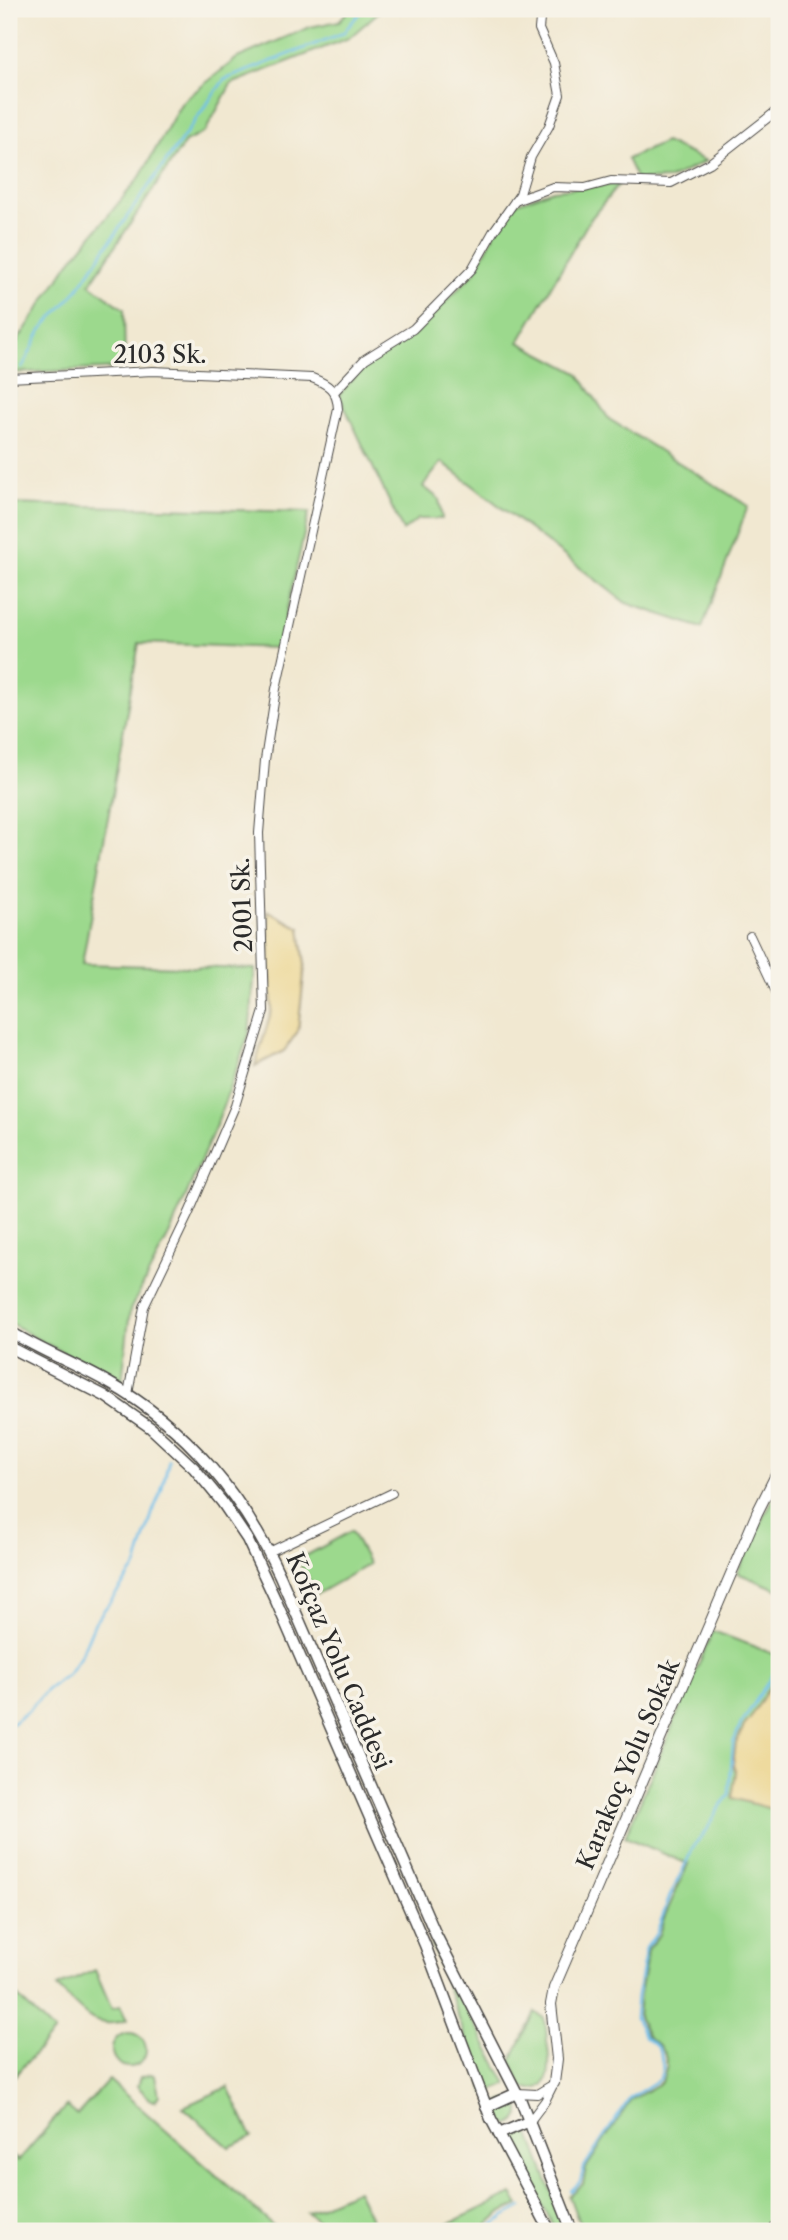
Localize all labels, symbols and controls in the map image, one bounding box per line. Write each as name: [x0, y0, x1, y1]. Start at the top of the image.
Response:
street label: 2103 Sk.: [113, 340, 207, 369]
street label: 2001 Sk.: [226, 857, 258, 953]
street label: Kofçaz Yolu Caddesi: [280, 1548, 398, 1774]
street label: Karakoç Yolu Sokak: [570, 1653, 686, 1874]

